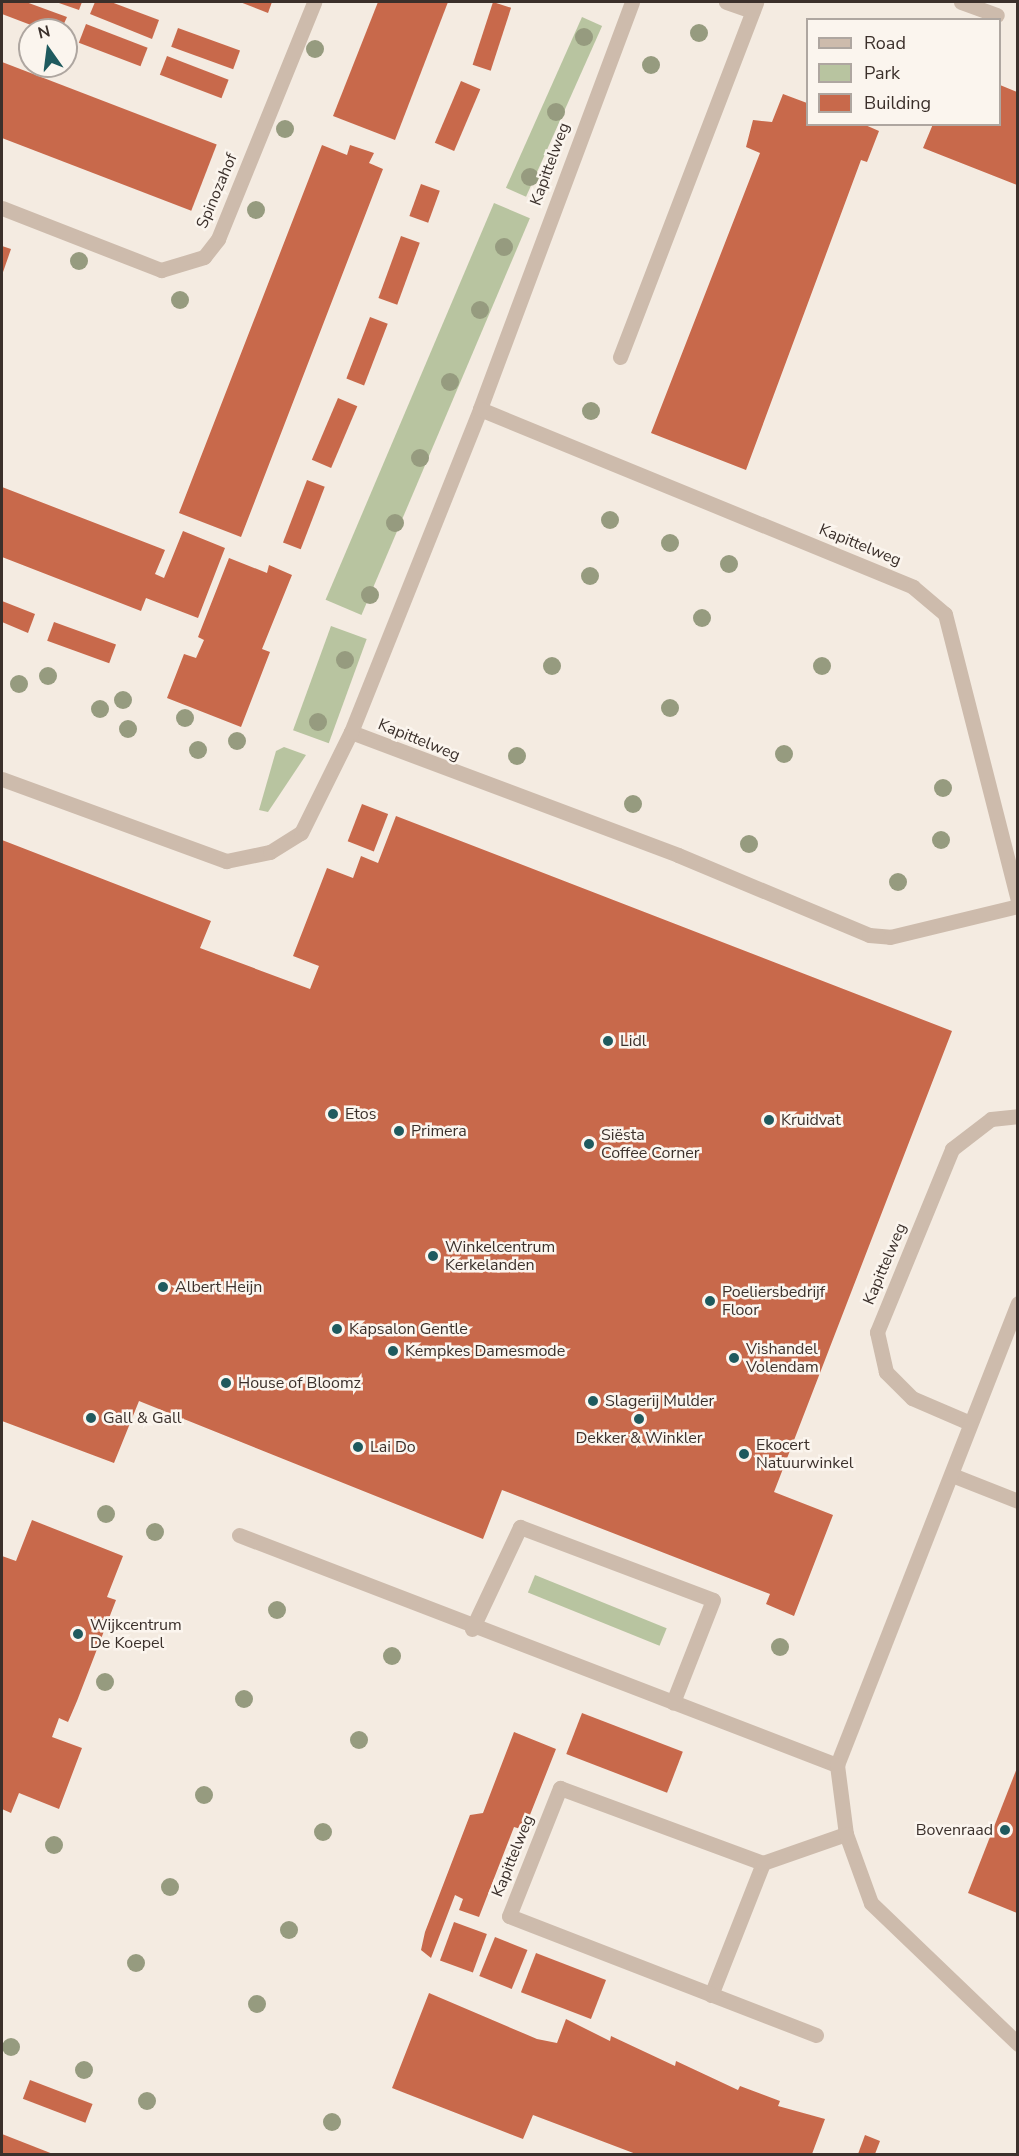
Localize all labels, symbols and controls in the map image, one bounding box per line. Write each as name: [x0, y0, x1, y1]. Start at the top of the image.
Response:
north arrow: [18, 18, 78, 78]
legend: [806, 18, 1001, 126]
text: N: [36, 20, 53, 45]
text: Road: [864, 31, 906, 55]
text: Park: [864, 61, 900, 85]
text: Building: [864, 91, 931, 115]
street label: Kapittelweg: [526, 120, 574, 208]
street label: Spinozahof: [193, 151, 241, 231]
street label: Kapittelweg: [816, 520, 904, 570]
street label: Kapittelweg: [375, 715, 463, 765]
place label: Lidl: [620, 1031, 646, 1051]
marker: Lidl: [601, 1034, 615, 1048]
place label: Etos: [345, 1104, 376, 1124]
marker: Etos: [326, 1107, 340, 1121]
place label: Kruidvat: [781, 1110, 841, 1130]
marker: Kruidvat: [762, 1113, 776, 1127]
place label: Primera: [411, 1121, 467, 1141]
marker: Primera: [392, 1124, 406, 1138]
place label: Siësta Coffee Corner: [601, 1125, 699, 1163]
marker: Siësta Coffee Corner: [582, 1137, 596, 1151]
street label: Kapittelweg: [859, 1220, 911, 1308]
place label: Winkelcentrum Kerkelanden: [445, 1237, 555, 1275]
marker: Winkelcentrum Kerkelanden: [426, 1249, 440, 1263]
place label: Albert Heijn: [175, 1277, 262, 1297]
marker: Albert Heijn: [156, 1280, 170, 1294]
place label: Poeliersbedrijf Floor: [722, 1282, 825, 1320]
marker: Poeliersbedrijf Floor: [703, 1294, 717, 1308]
place label: Kapsalon Gentle: [349, 1319, 468, 1339]
marker: Kapsalon Gentle: [330, 1322, 344, 1336]
place label: Vishandel Volendam: [746, 1339, 819, 1377]
place label: Kempkes Damesmode: [405, 1341, 565, 1361]
marker: Kempkes Damesmode: [386, 1344, 400, 1358]
marker: Vishandel Volendam: [727, 1351, 741, 1365]
place label: House of Bloomz: [238, 1373, 361, 1393]
marker: House of Bloomz: [219, 1376, 233, 1390]
place label: Slagerij Mulder: [605, 1391, 714, 1411]
marker: Slagerij Mulder: [586, 1394, 600, 1408]
place label: Gall & Gall: [103, 1408, 181, 1428]
marker: Gall & Gall: [84, 1411, 98, 1425]
marker: Dekker & Winkler: [632, 1412, 646, 1426]
place label: Dekker & Winkler: [575, 1428, 703, 1448]
place label: Ekocert Natuurwinkel: [756, 1435, 853, 1473]
place label: Lai Do: [370, 1437, 416, 1457]
marker: Lai Do: [351, 1440, 365, 1454]
marker: Ekocert Natuurwinkel: [737, 1447, 751, 1461]
place label: Wijkcentrum De Koepel: [90, 1615, 182, 1653]
marker: Wijkcentrum De Koepel: [71, 1627, 85, 1641]
street label: Kapittelweg: [488, 1812, 538, 1900]
place label: Bovenraad: [916, 1820, 993, 1840]
marker: Bovenraad: [998, 1823, 1012, 1837]

